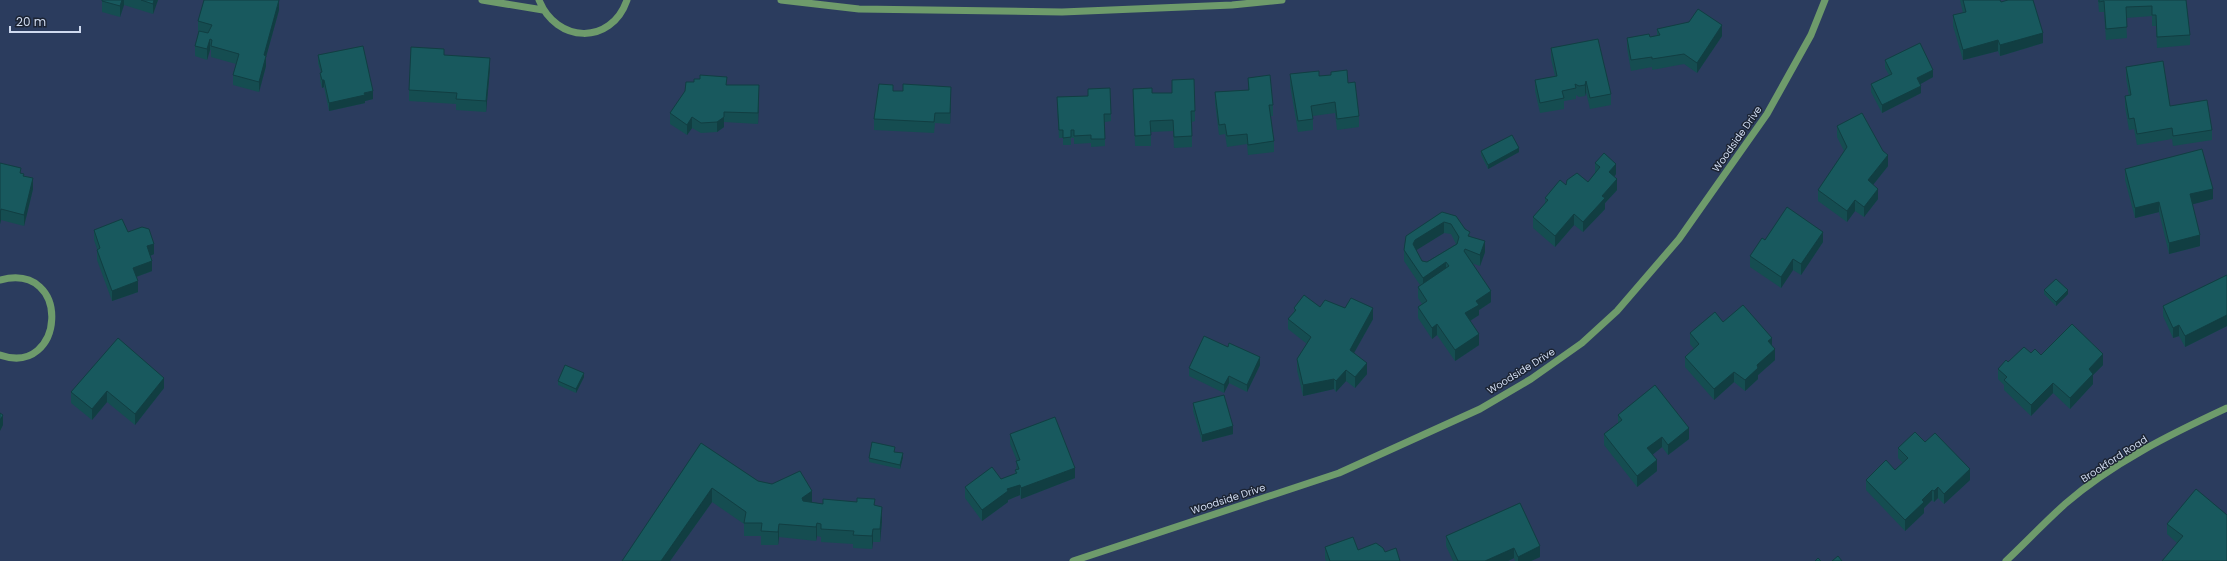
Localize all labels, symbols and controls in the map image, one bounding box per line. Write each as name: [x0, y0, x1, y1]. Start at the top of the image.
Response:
scale bar: [10, 8, 80, 34]
text: 20 m: [16, 13, 46, 30]
street label: Woodside Drive: [1709, 103, 1765, 175]
street label: Woodside Drive: [1484, 344, 1558, 398]
street label: Brookford Road: [2078, 432, 2150, 486]
street label: Woodside Drive: [1189, 480, 1267, 518]

